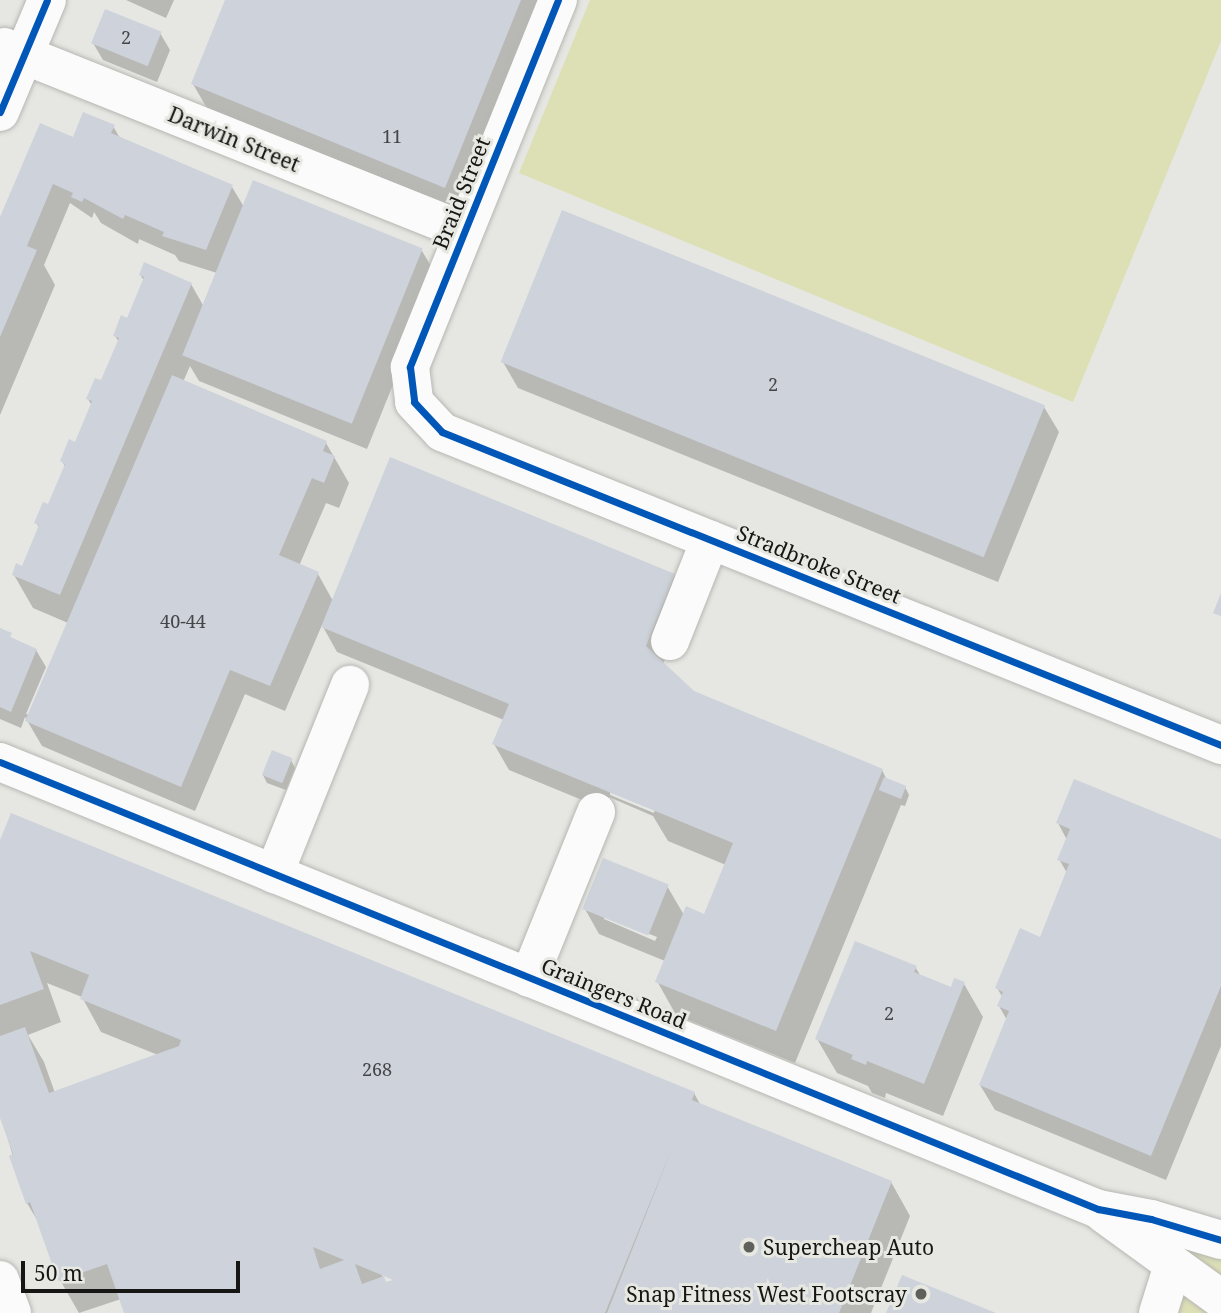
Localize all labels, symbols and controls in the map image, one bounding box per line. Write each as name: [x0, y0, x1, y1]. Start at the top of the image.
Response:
house number: 2: [121, 26, 131, 48]
street label: Darwin Street: [165, 101, 303, 177]
house number: 11: [382, 125, 402, 147]
street label: Braid Street: [427, 133, 495, 253]
house number: 2: [768, 373, 778, 395]
street label: Stradbroke Street: [733, 520, 905, 608]
house number: 40-44: [160, 610, 206, 632]
street label: Graingers Road: [538, 952, 690, 1034]
house number: 2: [884, 1002, 894, 1024]
house number: 268: [362, 1058, 392, 1080]
place label: Supercheap Auto: [763, 1234, 934, 1260]
marker: Supercheap Auto: [741, 1239, 757, 1255]
scale bar: [24, 1246, 243, 1290]
text: 50 m: [34, 1259, 83, 1287]
place label: Snap Fitness West Footscray: [626, 1281, 907, 1307]
marker: Snap Fitness West Footscray: [913, 1286, 929, 1302]

